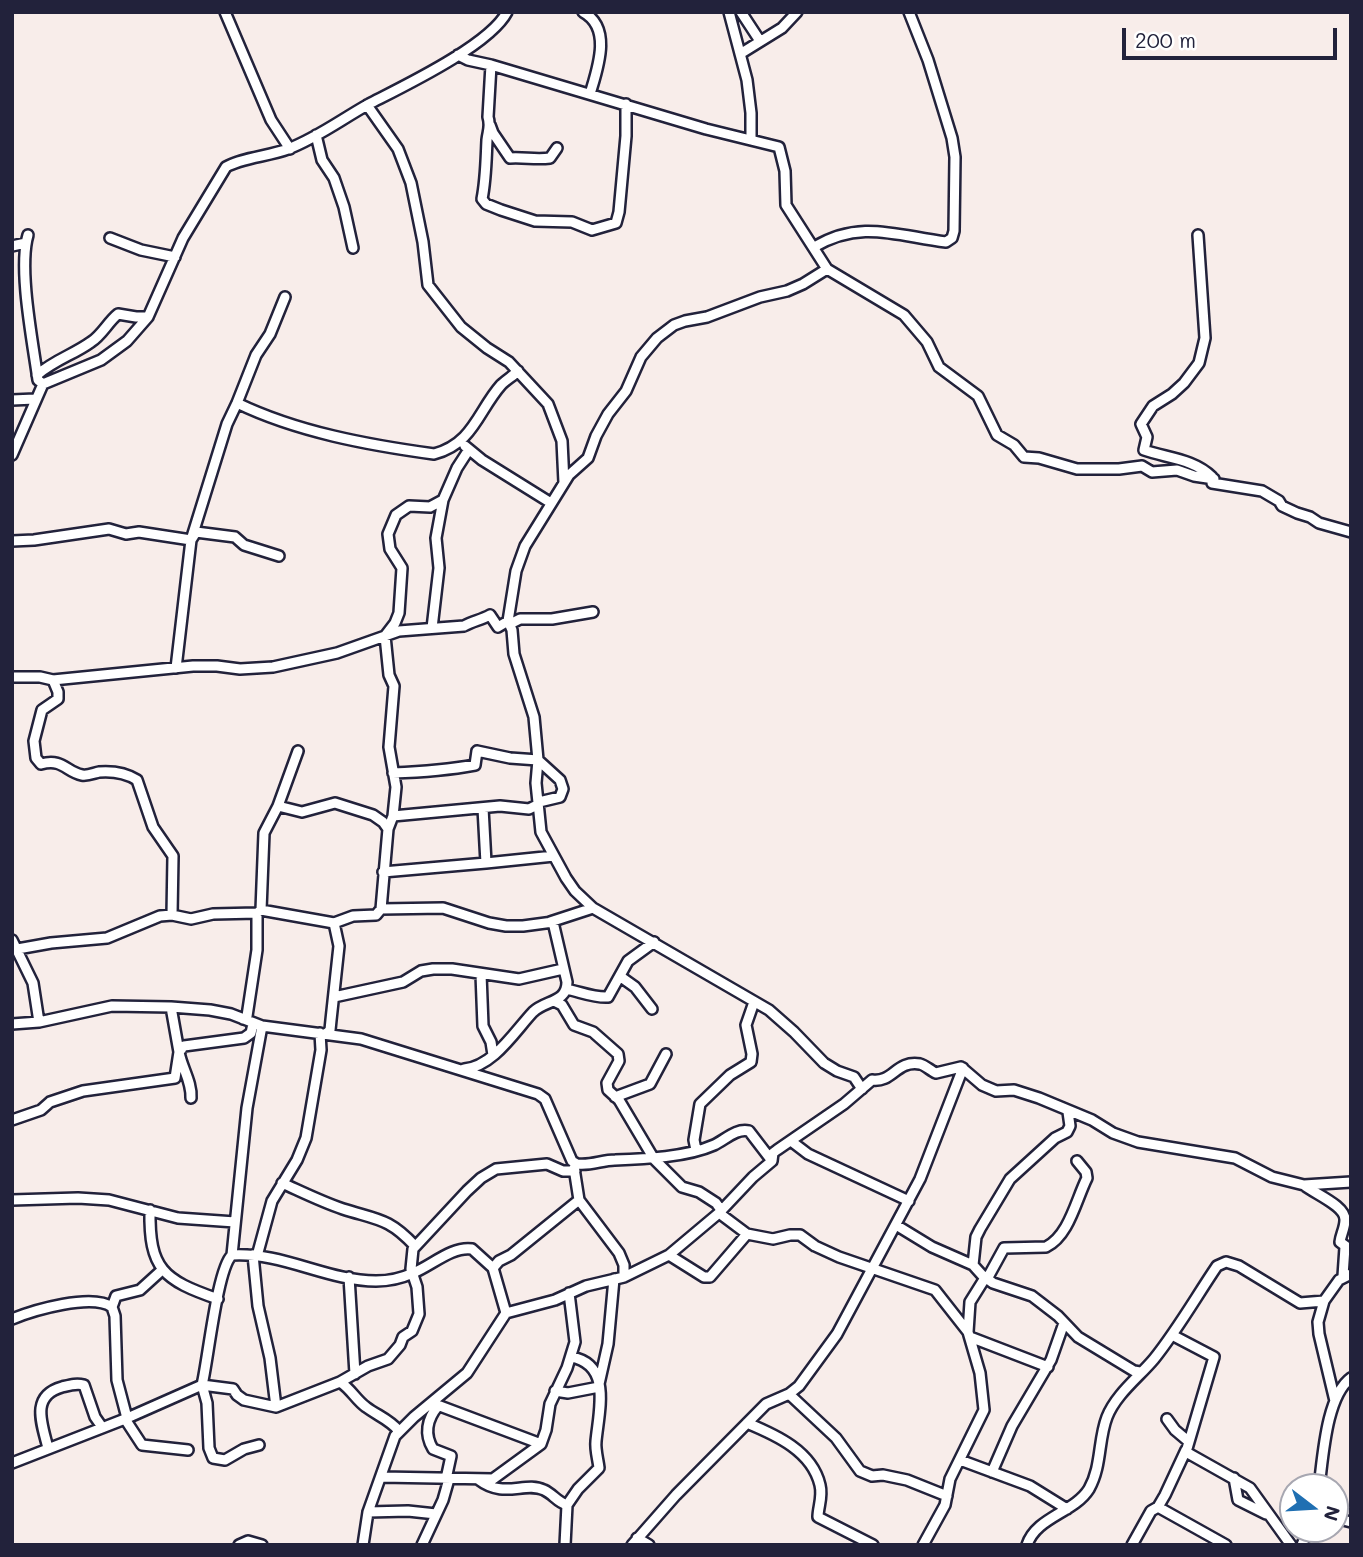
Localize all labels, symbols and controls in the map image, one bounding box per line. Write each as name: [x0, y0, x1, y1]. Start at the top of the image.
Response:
scale bar: [1125, 14, 1340, 58]
text: 200 m: [1135, 26, 1196, 53]
north arrow: [1279, 1473, 1349, 1543]
text: N: [1319, 1503, 1347, 1524]

